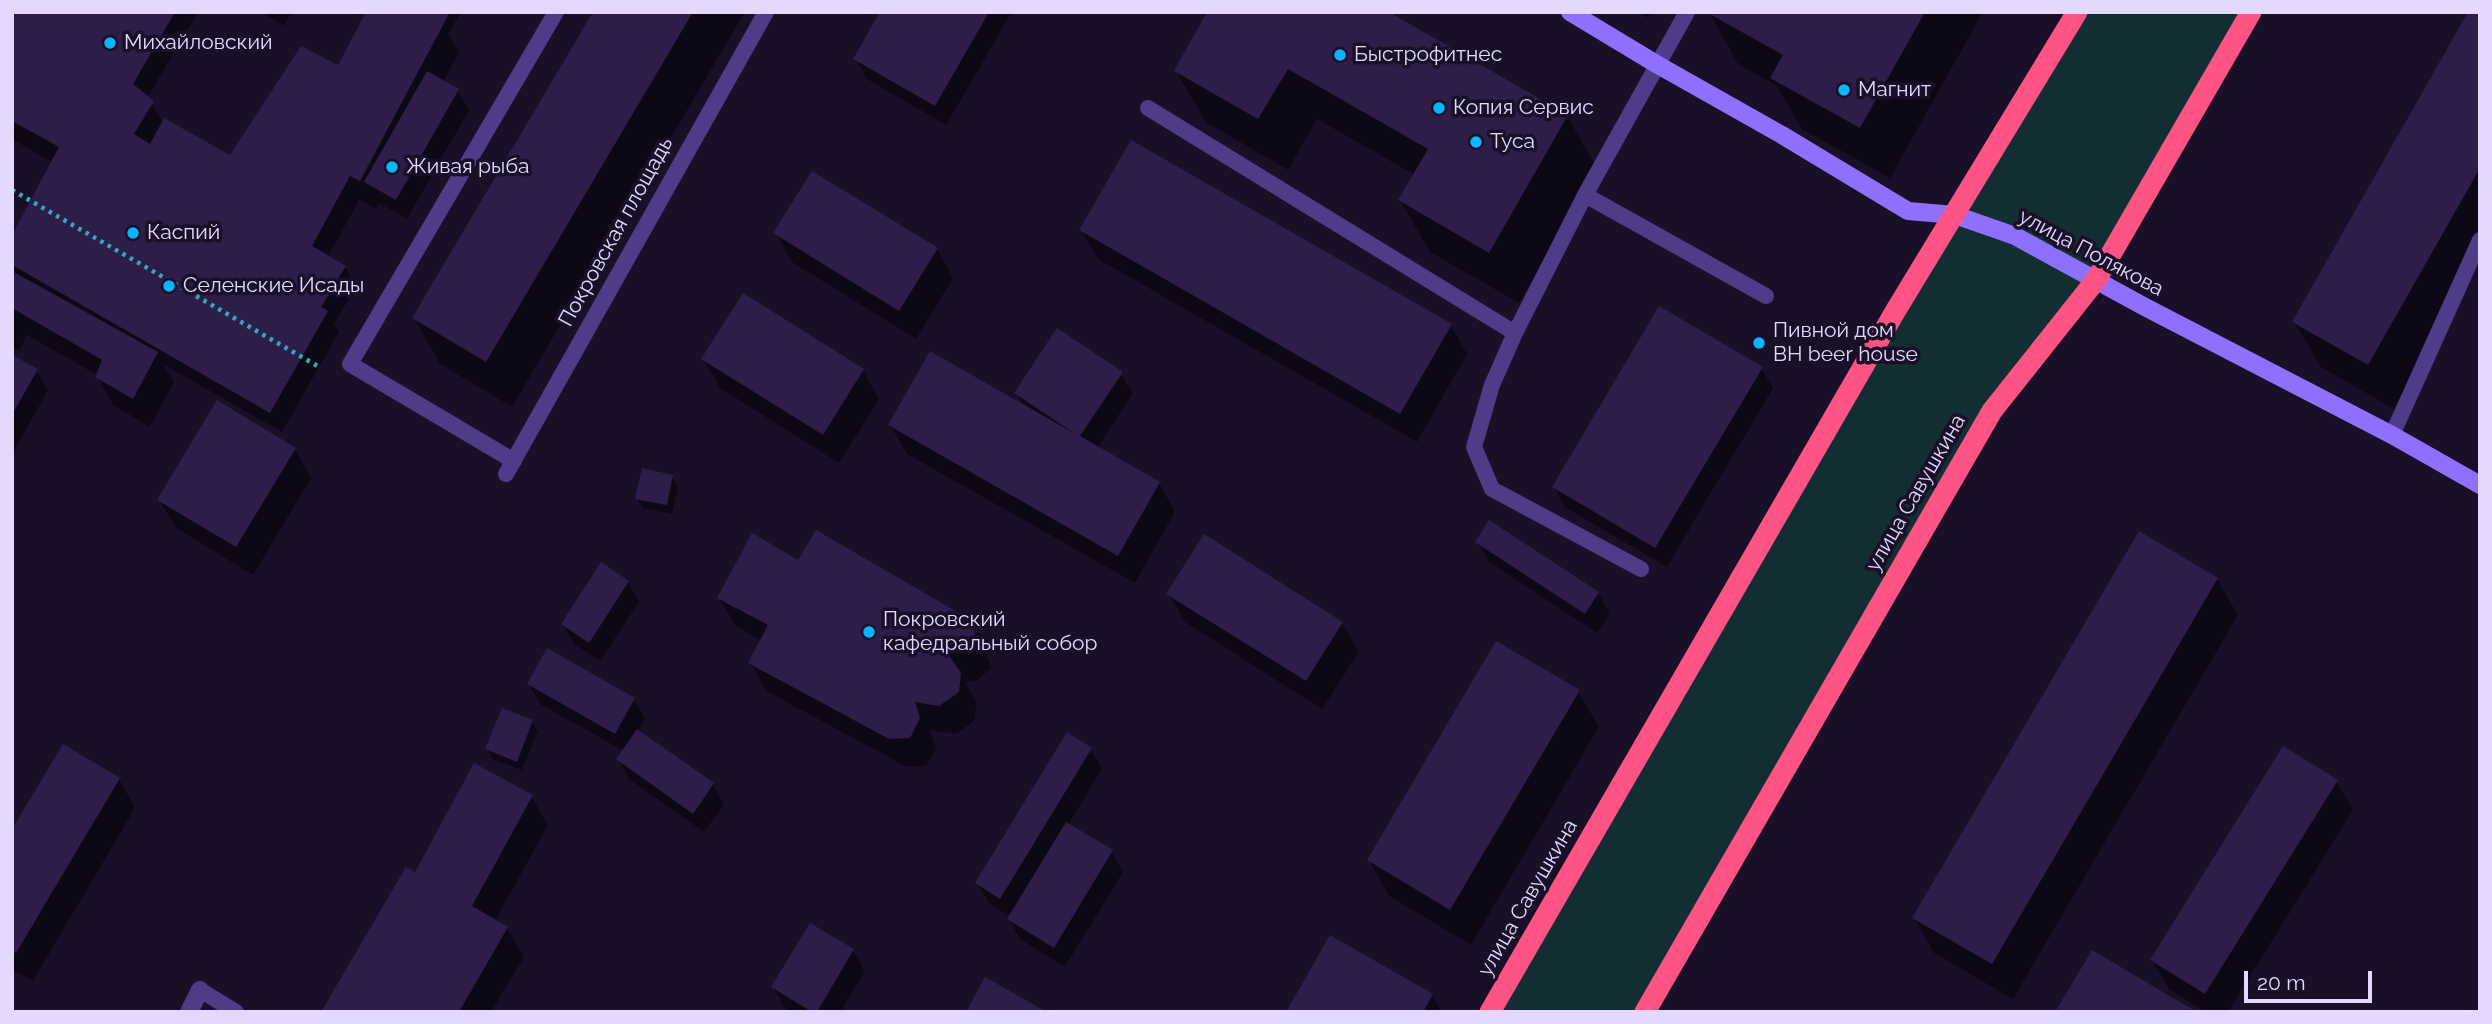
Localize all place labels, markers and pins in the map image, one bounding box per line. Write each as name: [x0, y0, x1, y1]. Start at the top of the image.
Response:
place label: Михайловский: [124, 30, 272, 56]
marker: Михайловский: [102, 35, 118, 51]
place label: Быстрофитнес: [1354, 42, 1502, 68]
marker: Быстрофитнес: [1332, 47, 1348, 63]
place label: Магнит: [1858, 77, 1931, 103]
marker: Магнит: [1836, 82, 1852, 98]
place label: Копия Сервис: [1453, 95, 1594, 121]
marker: Копия Сервис: [1431, 100, 1447, 116]
place label: Туса: [1490, 129, 1535, 155]
marker: Туса: [1468, 134, 1484, 150]
place label: Живая рыба: [406, 154, 529, 180]
marker: Живая рыба: [384, 159, 400, 175]
place label: Каспий: [147, 220, 220, 246]
marker: Каспий: [125, 225, 141, 241]
place label: Селенские Исады: [183, 273, 364, 299]
marker: Селенские Исады: [161, 278, 177, 294]
place label: Пивной дом BH beer house: [1773, 318, 1918, 368]
marker: Пивной дом BH beer house: [1751, 335, 1767, 351]
place label: Покровский кафедральный собор: [883, 607, 1098, 657]
marker: Покровский кафедральный собор: [861, 624, 877, 640]

